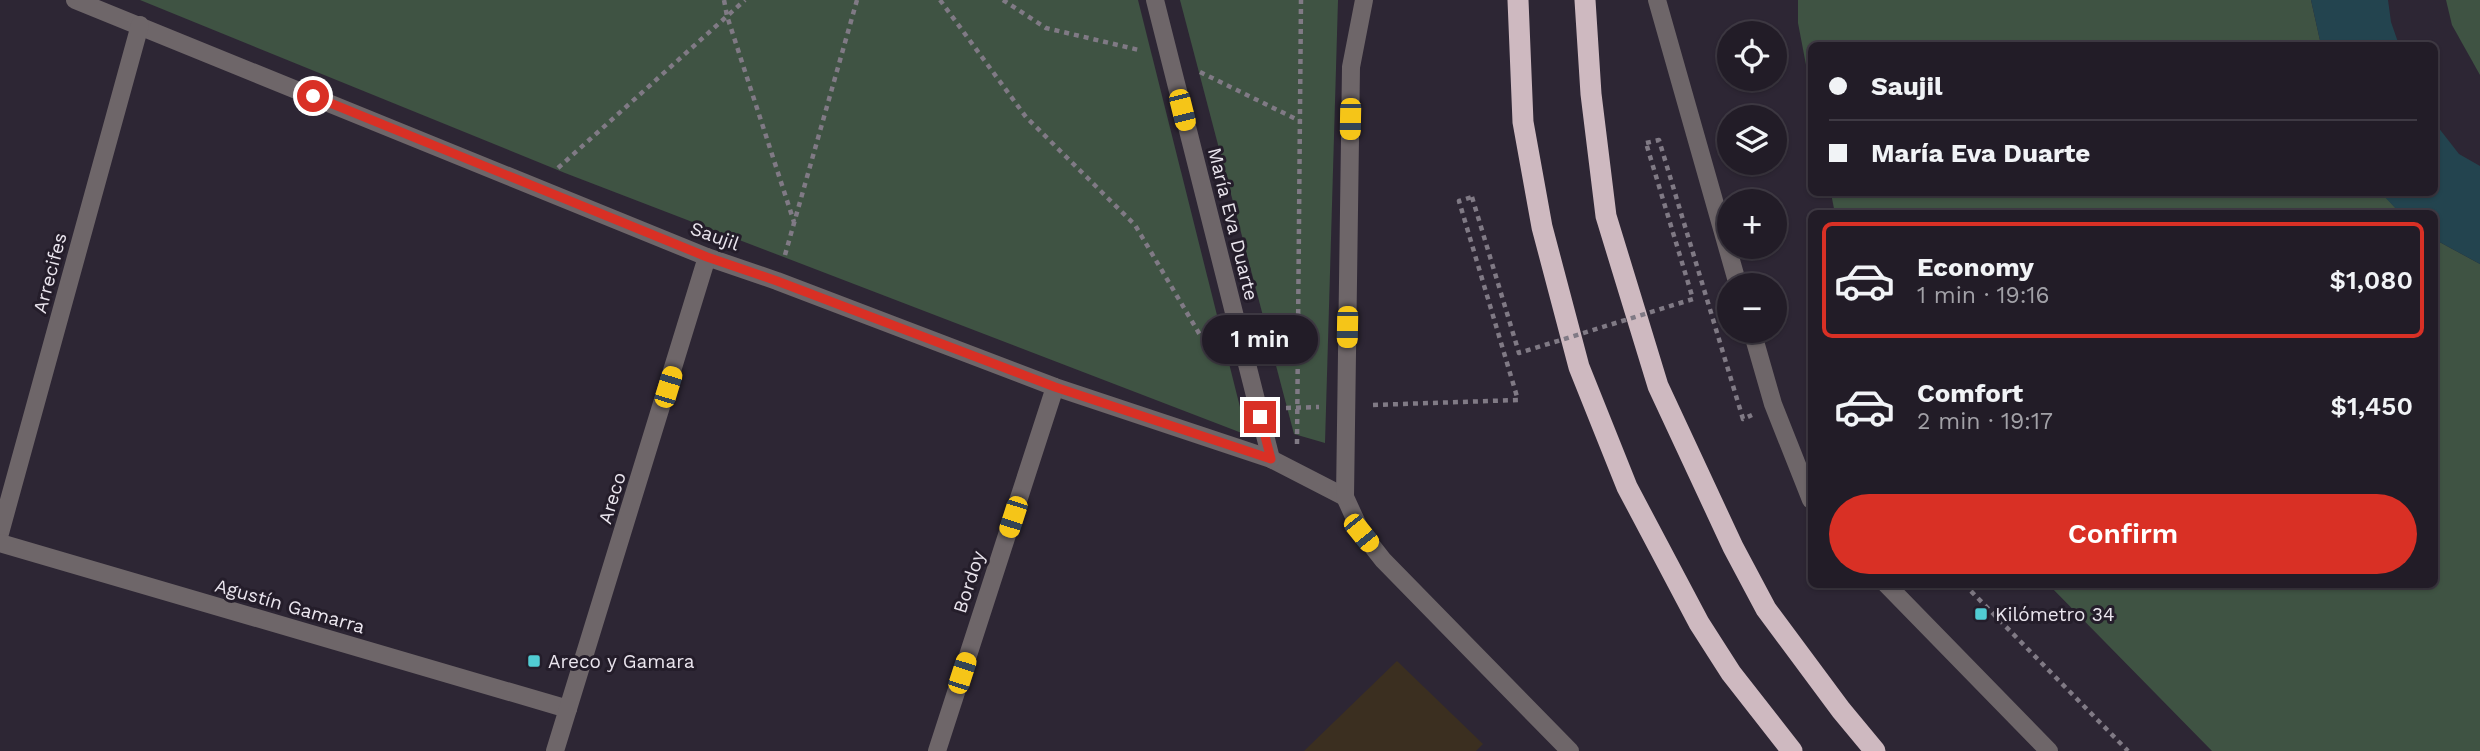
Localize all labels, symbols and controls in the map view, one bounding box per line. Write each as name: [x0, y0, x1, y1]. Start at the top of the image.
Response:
map controls: [1717, 21, 1787, 343]
button: locate: [1717, 21, 1787, 91]
text: Saujil: [1871, 71, 1942, 101]
route start: [297, 80, 329, 112]
car: [1167, 87, 1198, 133]
car: [1340, 98, 1361, 140]
button: layers: [1717, 105, 1787, 175]
text: María Eva Duarte: [1871, 138, 2090, 168]
street label: María Eva Duarte: [1203, 145, 1263, 303]
button: +: [1717, 189, 1787, 259]
street label: Saujil: [687, 217, 743, 255]
street label: Arrecifes: [28, 230, 72, 316]
icon: car: [1833, 249, 1896, 312]
text: Economy: [1917, 252, 2034, 282]
text: $1,080: [2330, 265, 2413, 295]
button: −: [1717, 273, 1787, 343]
text: 1 min · 19:16: [1917, 282, 2049, 309]
car: [1337, 306, 1358, 348]
callout: 1 min: [1202, 316, 1318, 364]
text: 1 min: [1230, 326, 1290, 353]
car: [652, 364, 685, 410]
icon: car: [1833, 375, 1896, 438]
text: Comfort: [1917, 378, 2023, 408]
text: $1,450: [2330, 391, 2413, 421]
route end: [1244, 401, 1276, 433]
text: 2 min · 19:17: [1917, 408, 2053, 435]
street label: Areco: [593, 469, 631, 527]
car: [997, 494, 1030, 540]
button: Confirm: [1829, 494, 2417, 574]
car: [1340, 510, 1383, 556]
street label: Bordoy: [948, 548, 990, 616]
street label: Agustín Gamarra: [212, 574, 368, 638]
place label: Kilómetro 34: [1995, 603, 2115, 626]
marker: Kilómetro 34: [1973, 606, 1989, 622]
place label: Areco y Gamara: [548, 650, 695, 673]
car: [946, 650, 979, 696]
marker: Areco y Gamara: [526, 653, 542, 669]

